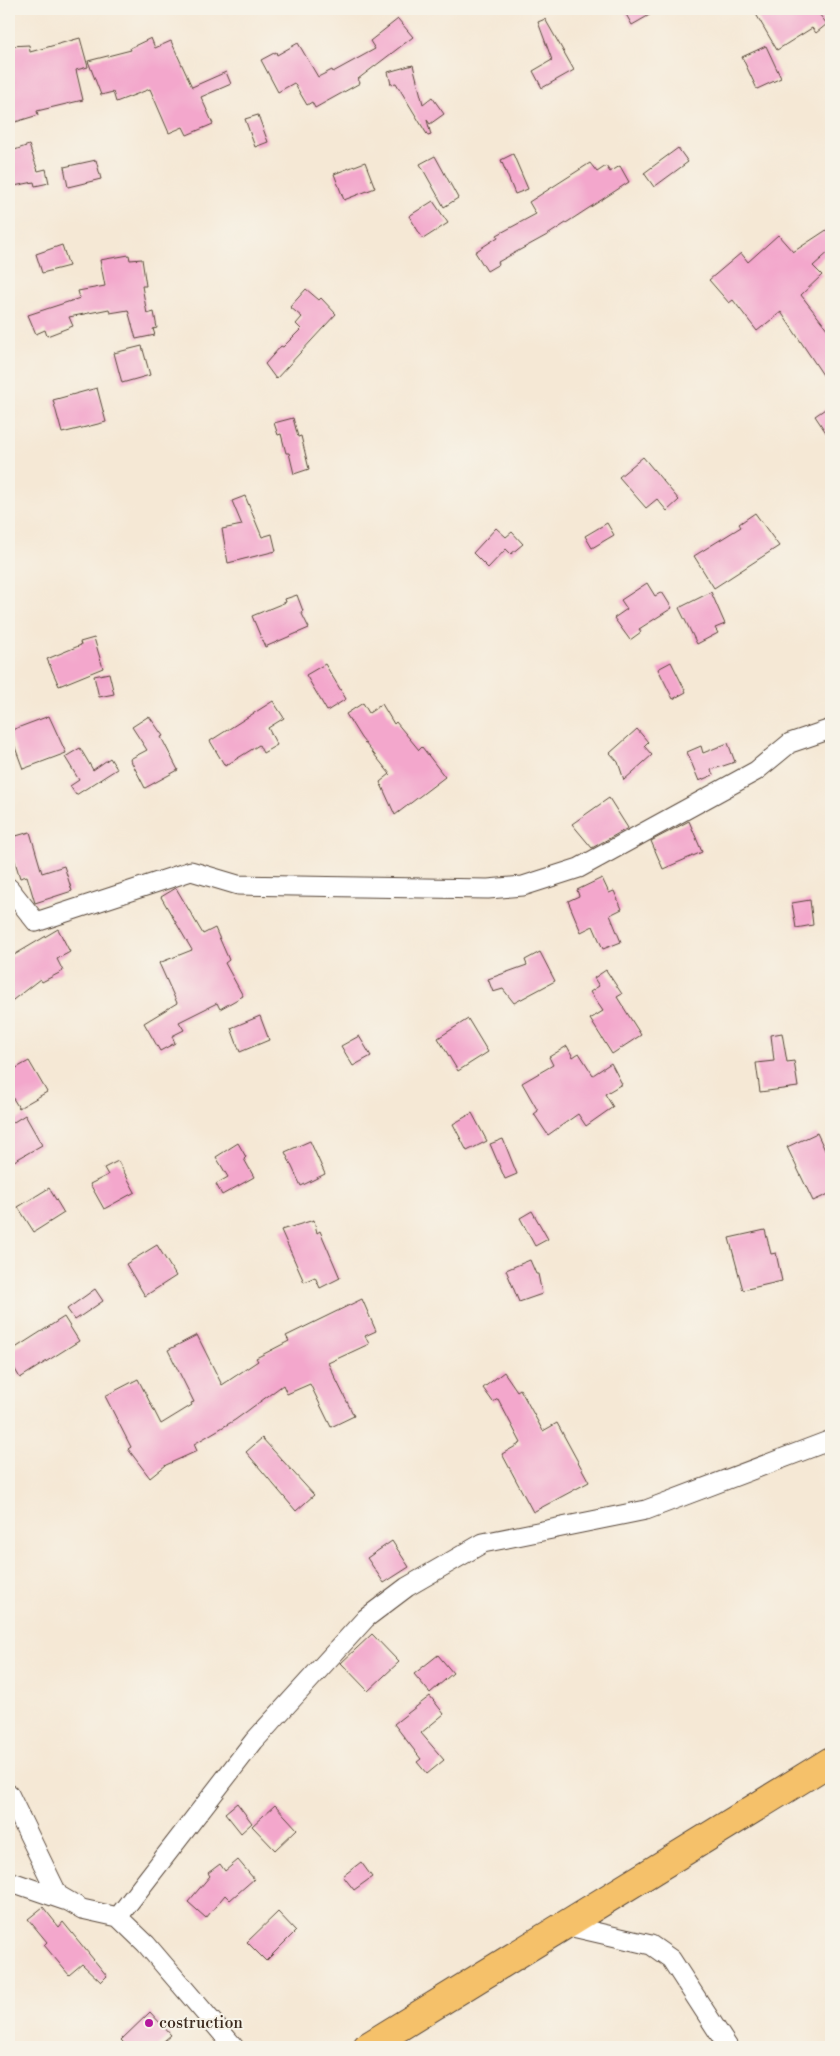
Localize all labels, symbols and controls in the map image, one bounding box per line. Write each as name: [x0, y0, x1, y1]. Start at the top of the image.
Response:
place label: costruction: [159, 2013, 243, 2033]
marker: costruction: [143, 2017, 155, 2029]

